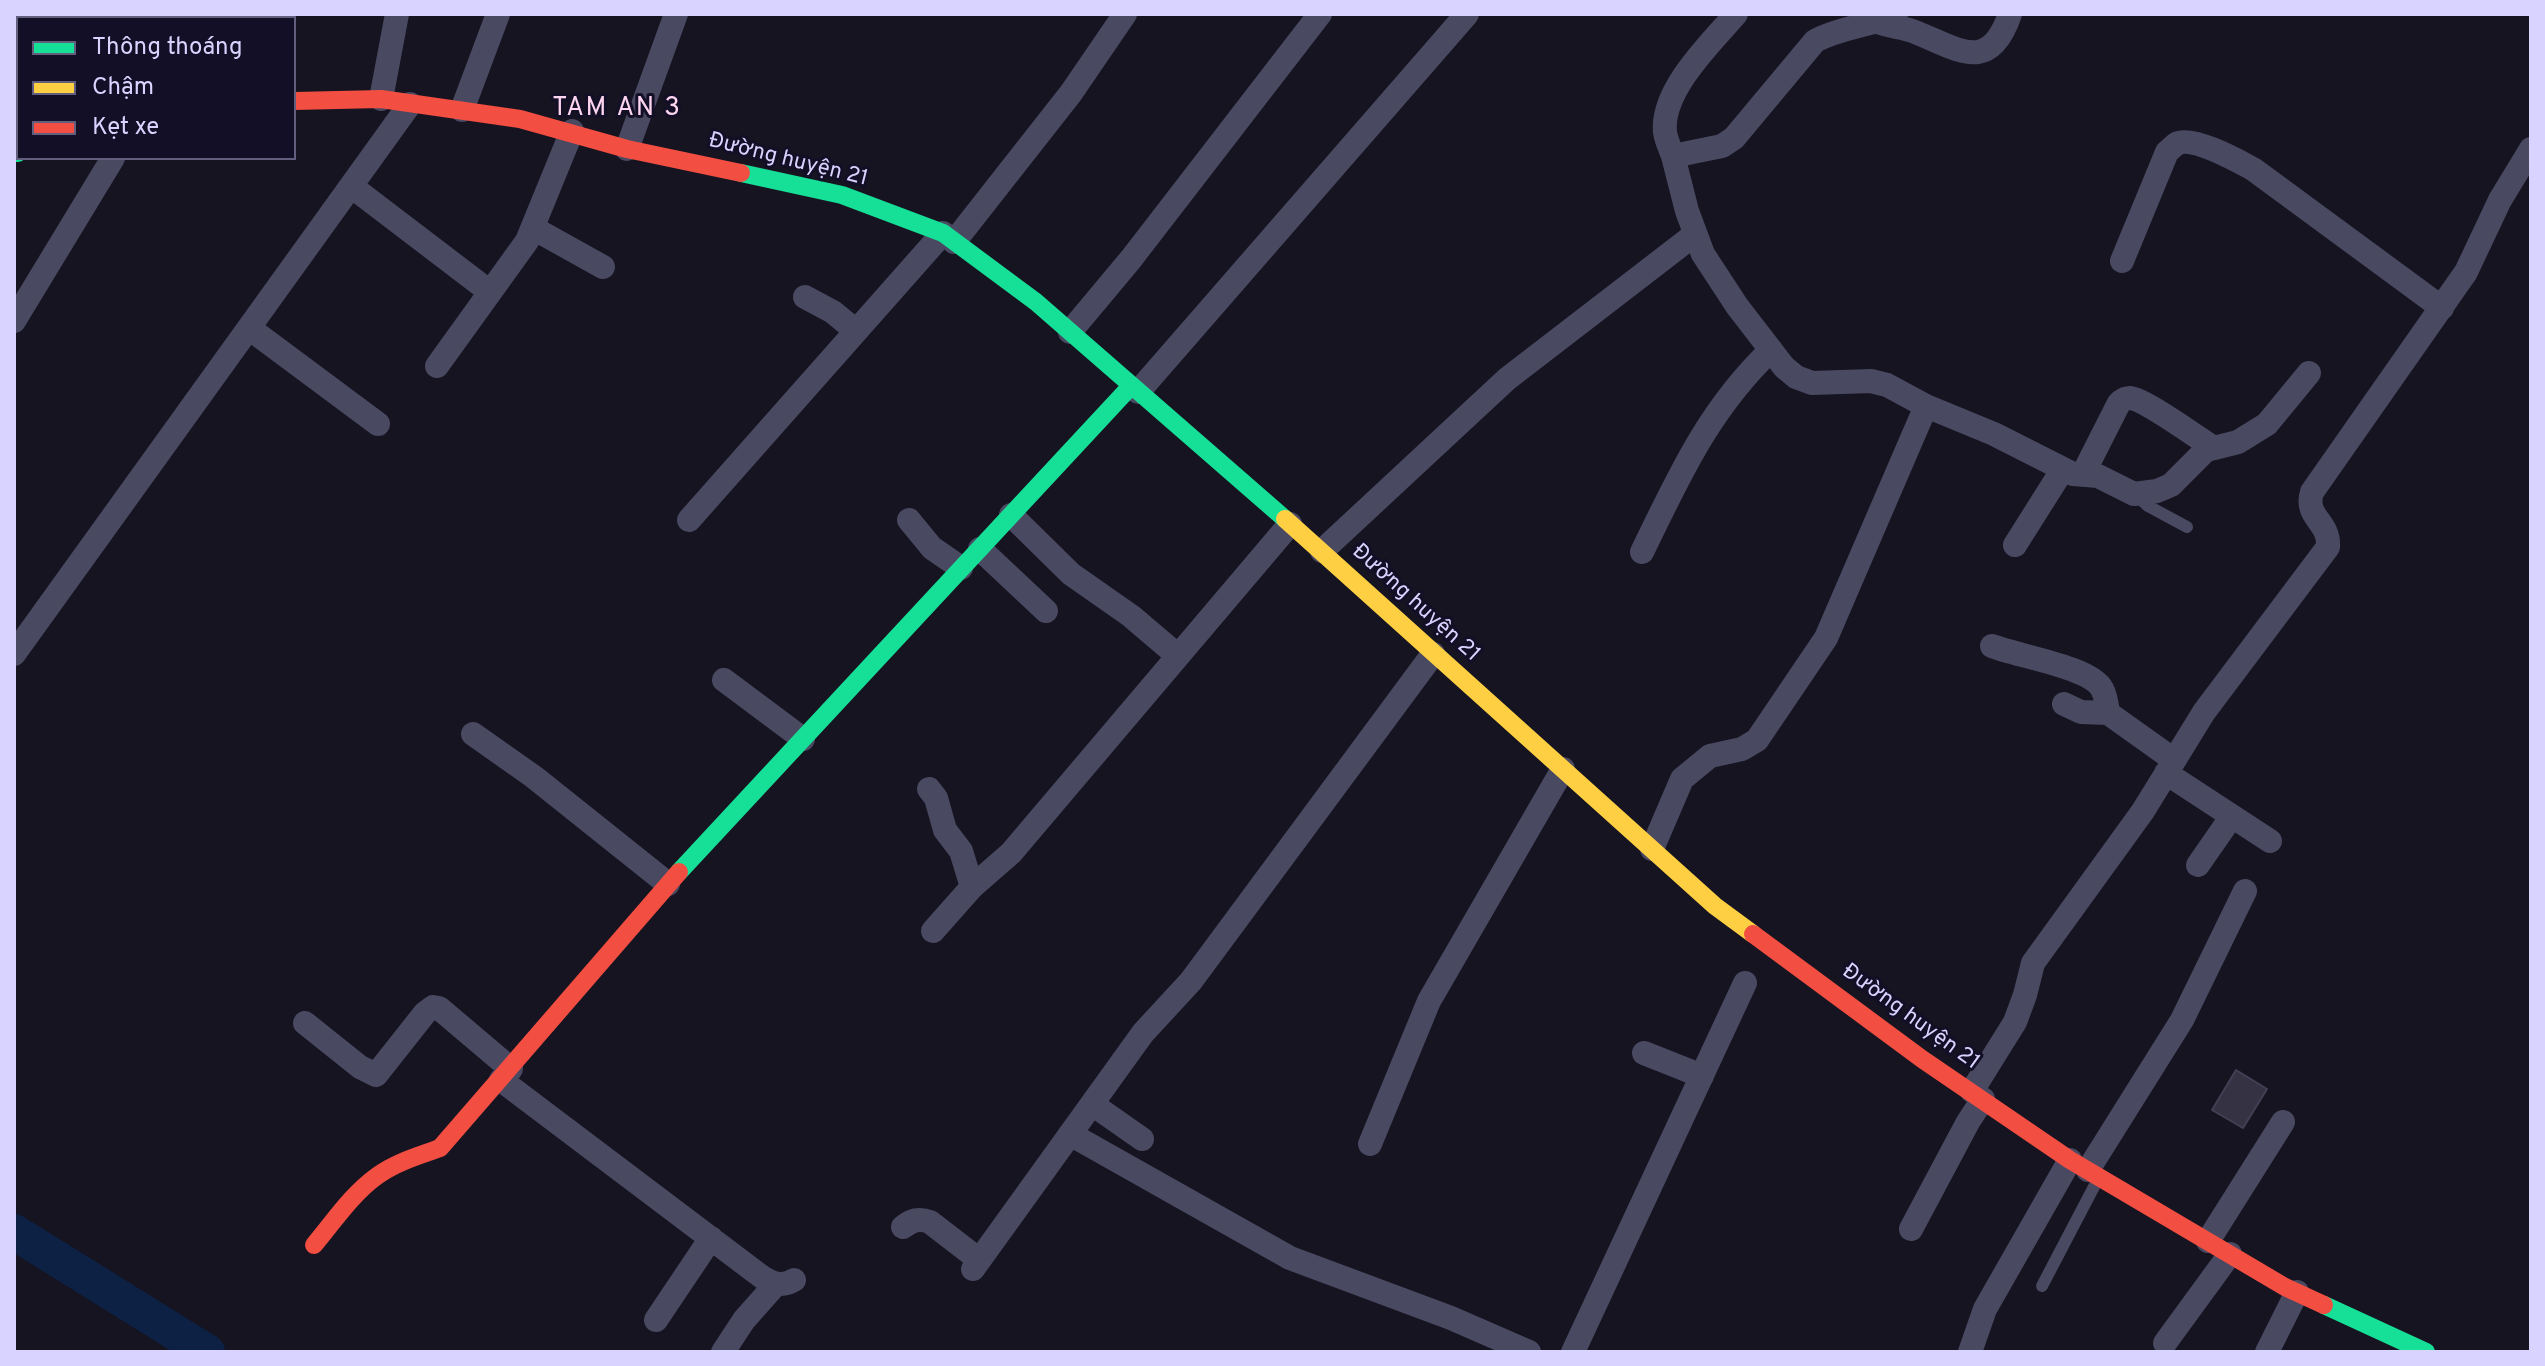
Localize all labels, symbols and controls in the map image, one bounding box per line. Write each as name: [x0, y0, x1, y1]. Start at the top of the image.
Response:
legend: [16, 16, 296, 160]
text: Thông thoáng: [92, 33, 243, 63]
text: Chậm: [92, 73, 154, 103]
district label: TAM AN 3: [552, 94, 682, 126]
text: Kẹt xe: [92, 113, 159, 143]
street label: Đường huyện 21: [706, 128, 870, 194]
street label: Đường huyện 21: [1345, 540, 1485, 668]
street label: Đường huyện 21: [1836, 959, 1984, 1077]

